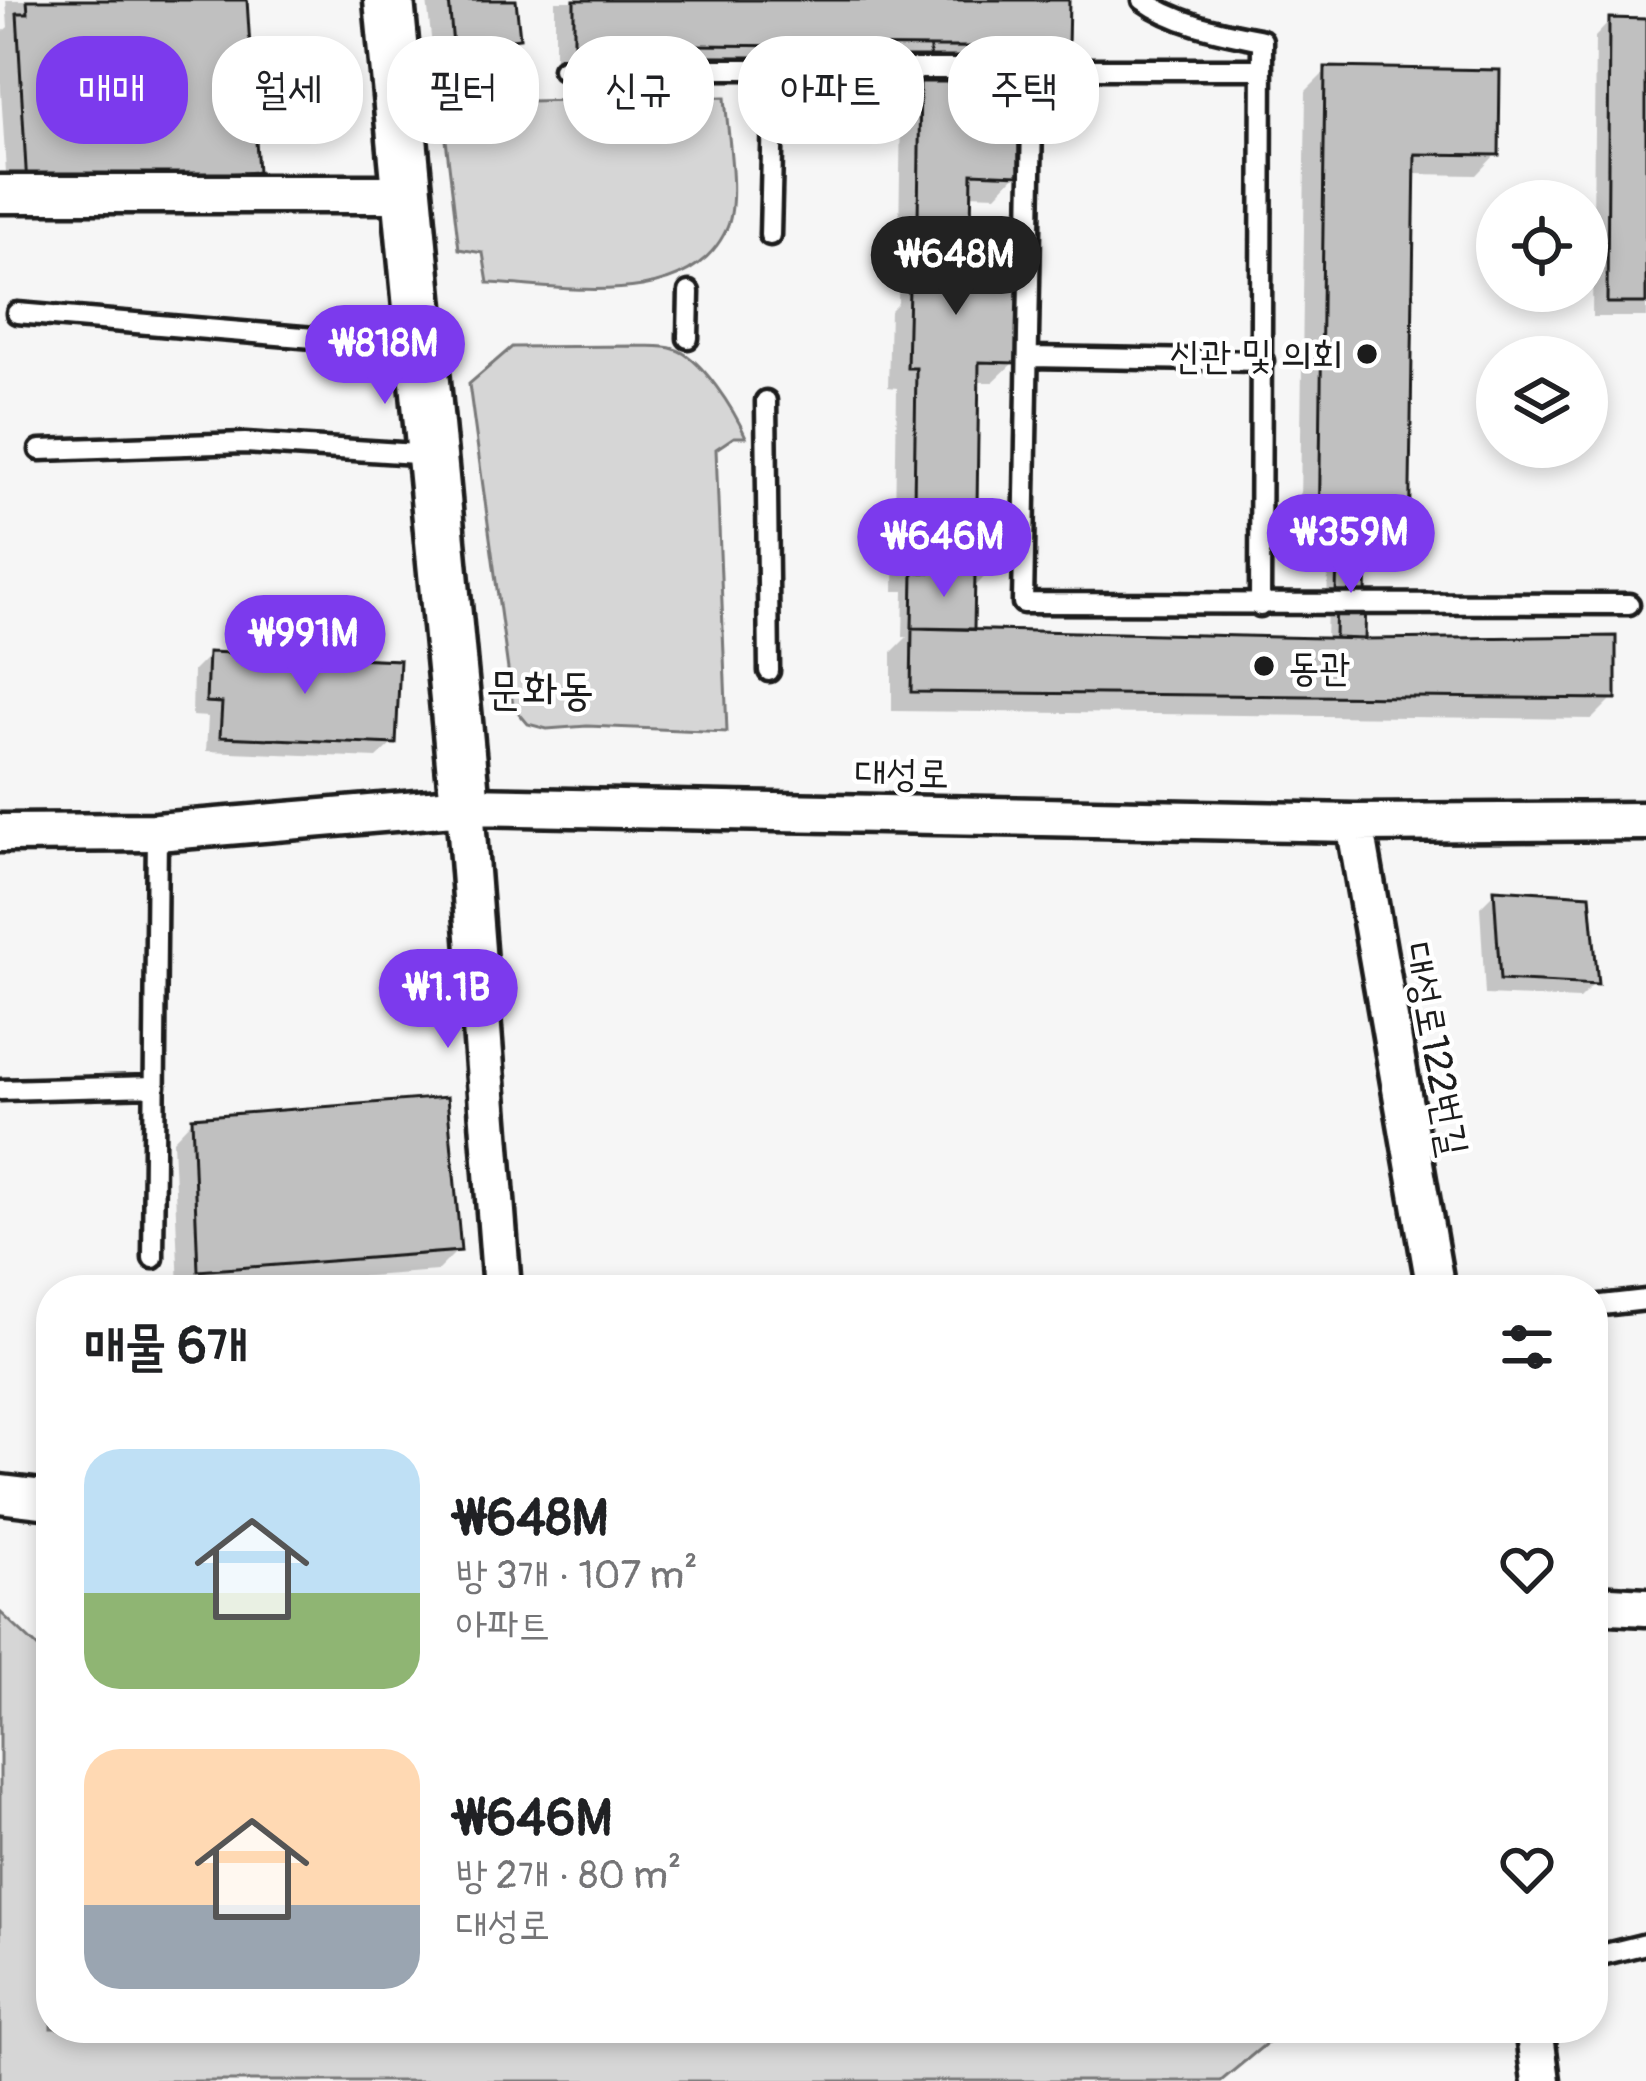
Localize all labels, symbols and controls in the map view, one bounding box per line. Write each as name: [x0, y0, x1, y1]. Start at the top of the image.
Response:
chip: 매매: [36, 36, 188, 144]
chip: 월세: [212, 36, 363, 144]
chip: 필터: [387, 36, 539, 144]
chip: 신규: [563, 36, 714, 144]
chip: 아파트: [738, 36, 924, 144]
chip: 주택: [948, 36, 1099, 144]
map controls: [1476, 180, 1608, 468]
button: locate: [1476, 180, 1608, 312]
pin: ₩648M: [872, 216, 1040, 318]
text: ₩648M: [898, 230, 1014, 279]
pin: ₩818M: [301, 305, 469, 407]
text: ₩818M: [332, 319, 438, 368]
place label: 신관 및 의회: [1169, 331, 1343, 380]
button: layers: [1476, 336, 1608, 468]
marker: 신관 및 의회: [1354, 341, 1380, 367]
pin: ₩359M: [1267, 494, 1435, 596]
pin: ₩646M: [860, 498, 1028, 600]
text: ₩359M: [1294, 508, 1408, 557]
text: ₩646M: [884, 512, 1004, 561]
pin: ₩991M: [221, 595, 389, 697]
text: ₩991M: [252, 609, 358, 658]
place label: 동관: [1288, 643, 1351, 692]
marker: 동관: [1251, 653, 1277, 679]
district label: 문화동: [486, 662, 594, 718]
street label: 대성로: [854, 748, 949, 799]
street label: 대성로122번길: [1393, 939, 1478, 1160]
pin: ₩1.1B: [364, 949, 532, 1051]
text: ₩1.1B: [406, 963, 490, 1012]
icon: filters: [1494, 1314, 1560, 1380]
text: 매물 6개: [84, 1315, 248, 1379]
text: ₩648M: [456, 1487, 608, 1551]
icon: home: [180, 1497, 324, 1641]
icon: heart: [1494, 1536, 1560, 1602]
text: 방 3개 · 107 m²: [456, 1551, 697, 1600]
text: 아파트: [456, 1601, 550, 1650]
text: ₩646M: [456, 1787, 612, 1851]
icon: home: [180, 1797, 324, 1941]
icon: heart: [1494, 1836, 1560, 1902]
text: 방 2개 · 80 m²: [456, 1851, 681, 1900]
text: 대성로: [456, 1901, 550, 1950]

